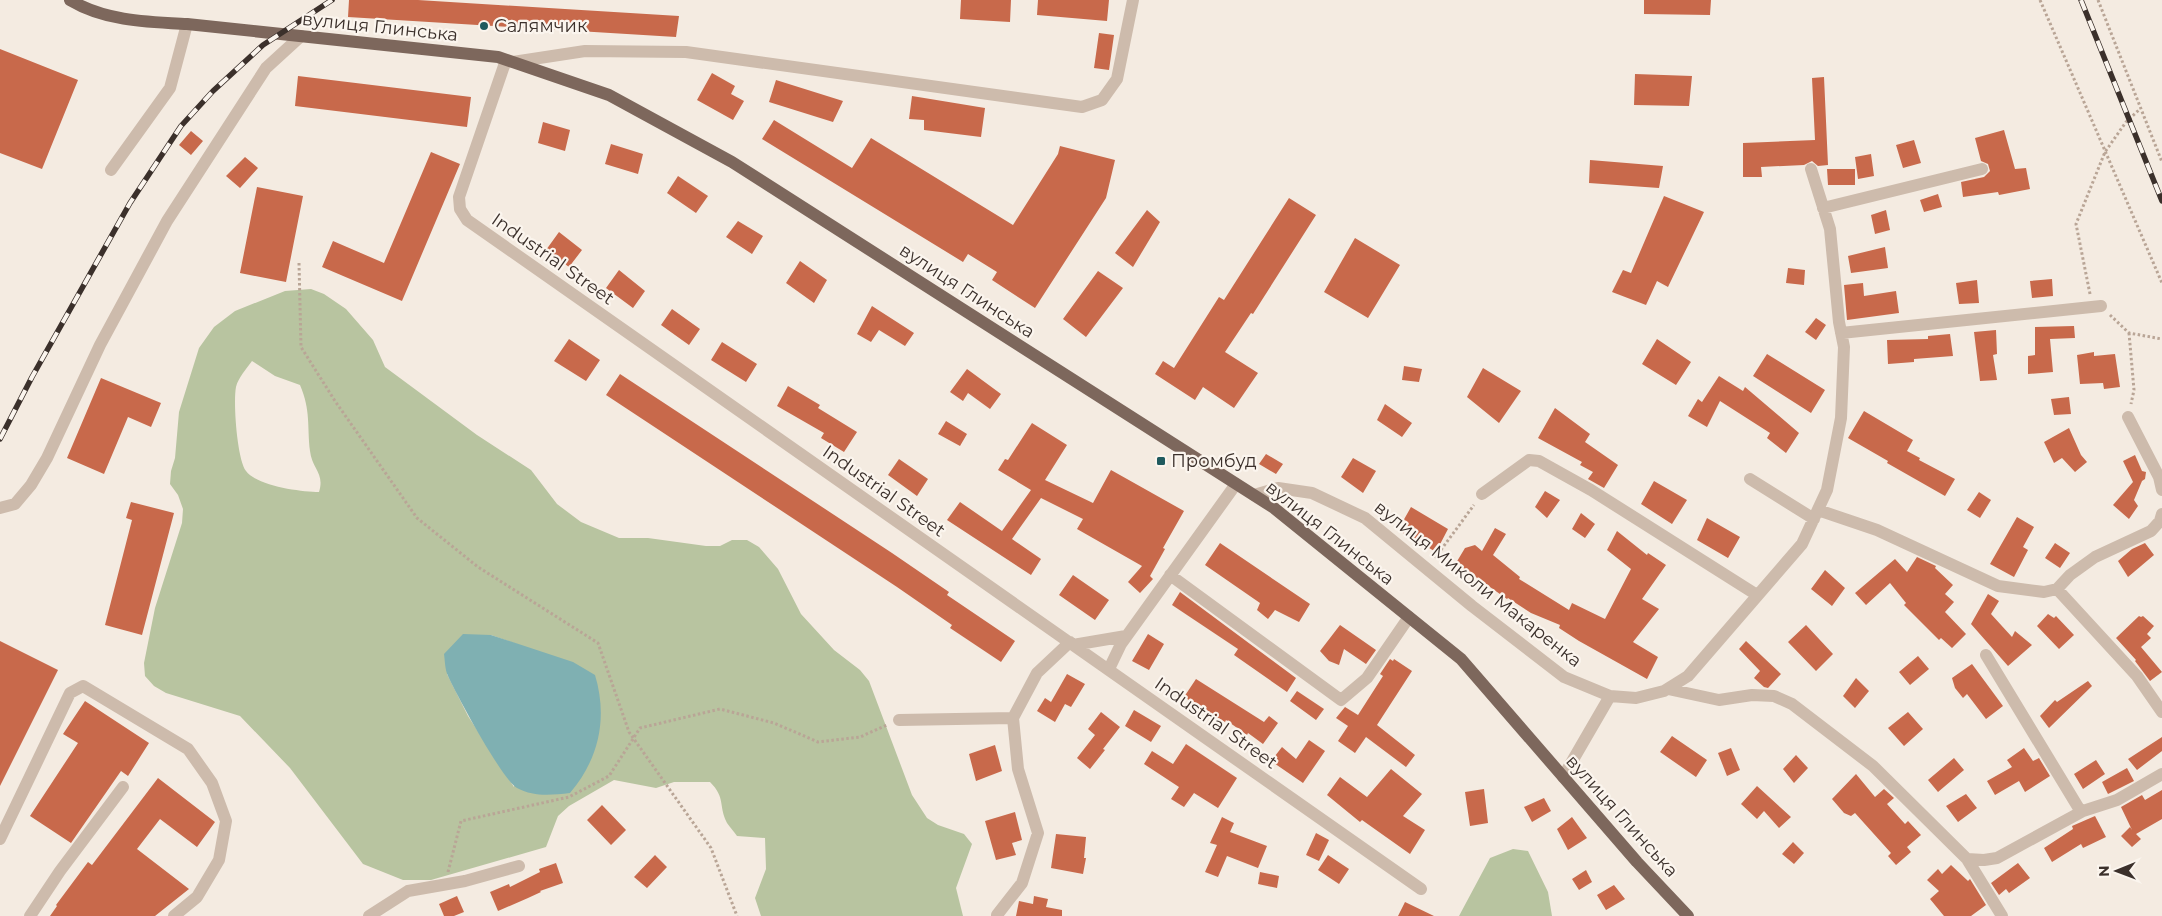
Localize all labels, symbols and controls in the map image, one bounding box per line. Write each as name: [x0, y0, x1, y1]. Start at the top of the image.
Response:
street label: вулиця Глинська: [301, 8, 459, 46]
place label: Салямчик: [494, 15, 588, 37]
marker: Салямчик: [478, 20, 490, 32]
street label: Industrial Street: [488, 209, 618, 309]
street label: вулиця Глинська: [895, 239, 1039, 343]
street label: Industrial Street: [819, 441, 949, 541]
place label: Промбуд: [1171, 450, 1257, 472]
marker: Промбуд: [1155, 455, 1167, 467]
street label: вулиця Глинська: [1261, 476, 1399, 590]
street label: вулиця Миколи Макаренка: [1370, 496, 1586, 672]
street label: Industrial Street: [1151, 673, 1281, 773]
street label: вулиця Глинська: [1561, 750, 1683, 882]
north arrow: [2092, 846, 2142, 896]
text: N: [2095, 865, 2113, 877]

